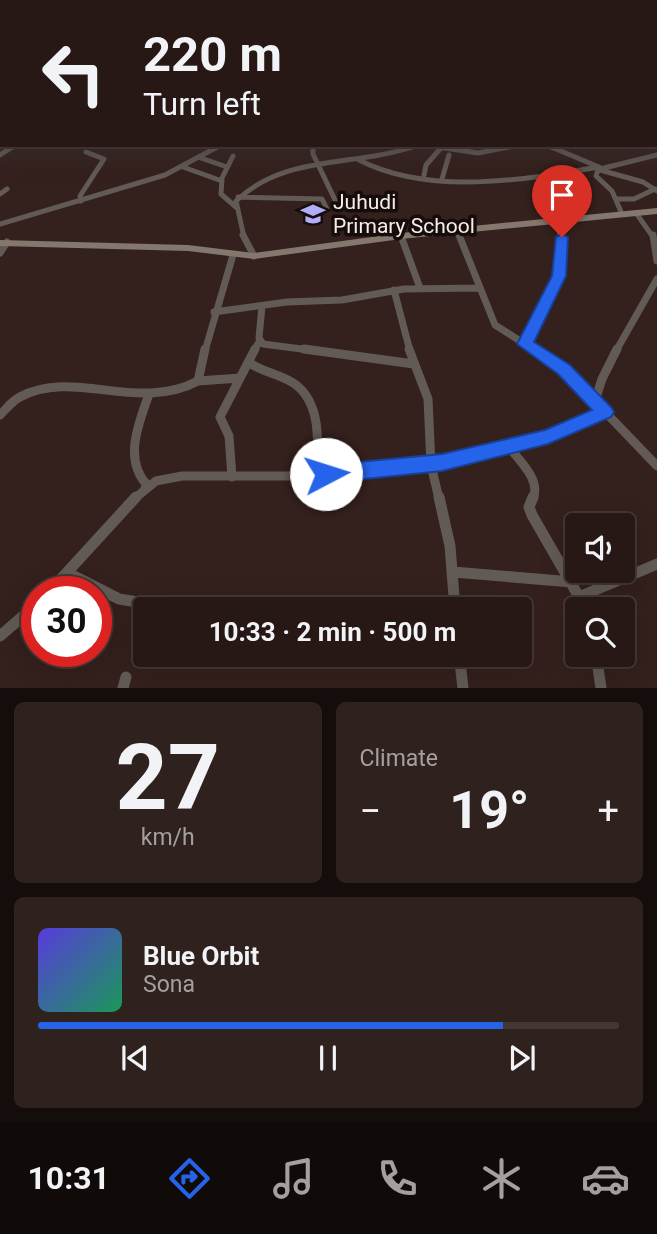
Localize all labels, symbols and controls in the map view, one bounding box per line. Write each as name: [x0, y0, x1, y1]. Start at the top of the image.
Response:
text: 220 m: [143, 26, 282, 83]
icon: left: [28, 28, 119, 119]
text: Turn left: [143, 85, 261, 123]
pin: [532, 165, 592, 237]
icon: arrive: [543, 176, 581, 214]
place label: Juhudi Primary School: [333, 190, 475, 238]
school or university icon: Juhudi Primary School: [299, 200, 327, 228]
position arrow: [289, 437, 363, 511]
map controls: [565, 513, 635, 667]
button: sound: [565, 513, 635, 583]
speed limit sign: 30: [21, 576, 112, 667]
button: search: [565, 597, 635, 667]
text: 10:33 · 2 min · 500 m: [209, 617, 456, 647]
text: 27: [116, 725, 220, 831]
text: Climate: [360, 745, 438, 772]
text: 19°: [449, 780, 529, 841]
text: −: [360, 789, 381, 833]
text: +: [597, 789, 619, 833]
text: km/h: [141, 824, 195, 851]
text: Blue Orbit: [143, 941, 259, 971]
text: Sona: [143, 971, 195, 998]
icon: previous: [116, 1039, 154, 1077]
icon: pause: [309, 1039, 347, 1077]
icon: next: [503, 1039, 541, 1077]
icon: directions: [165, 1154, 214, 1203]
icon: music: [269, 1154, 318, 1203]
icon: phone: [373, 1154, 422, 1203]
icon: climate: [477, 1154, 526, 1203]
icon: car: [581, 1154, 630, 1203]
text: 10:31: [27, 1159, 110, 1197]

